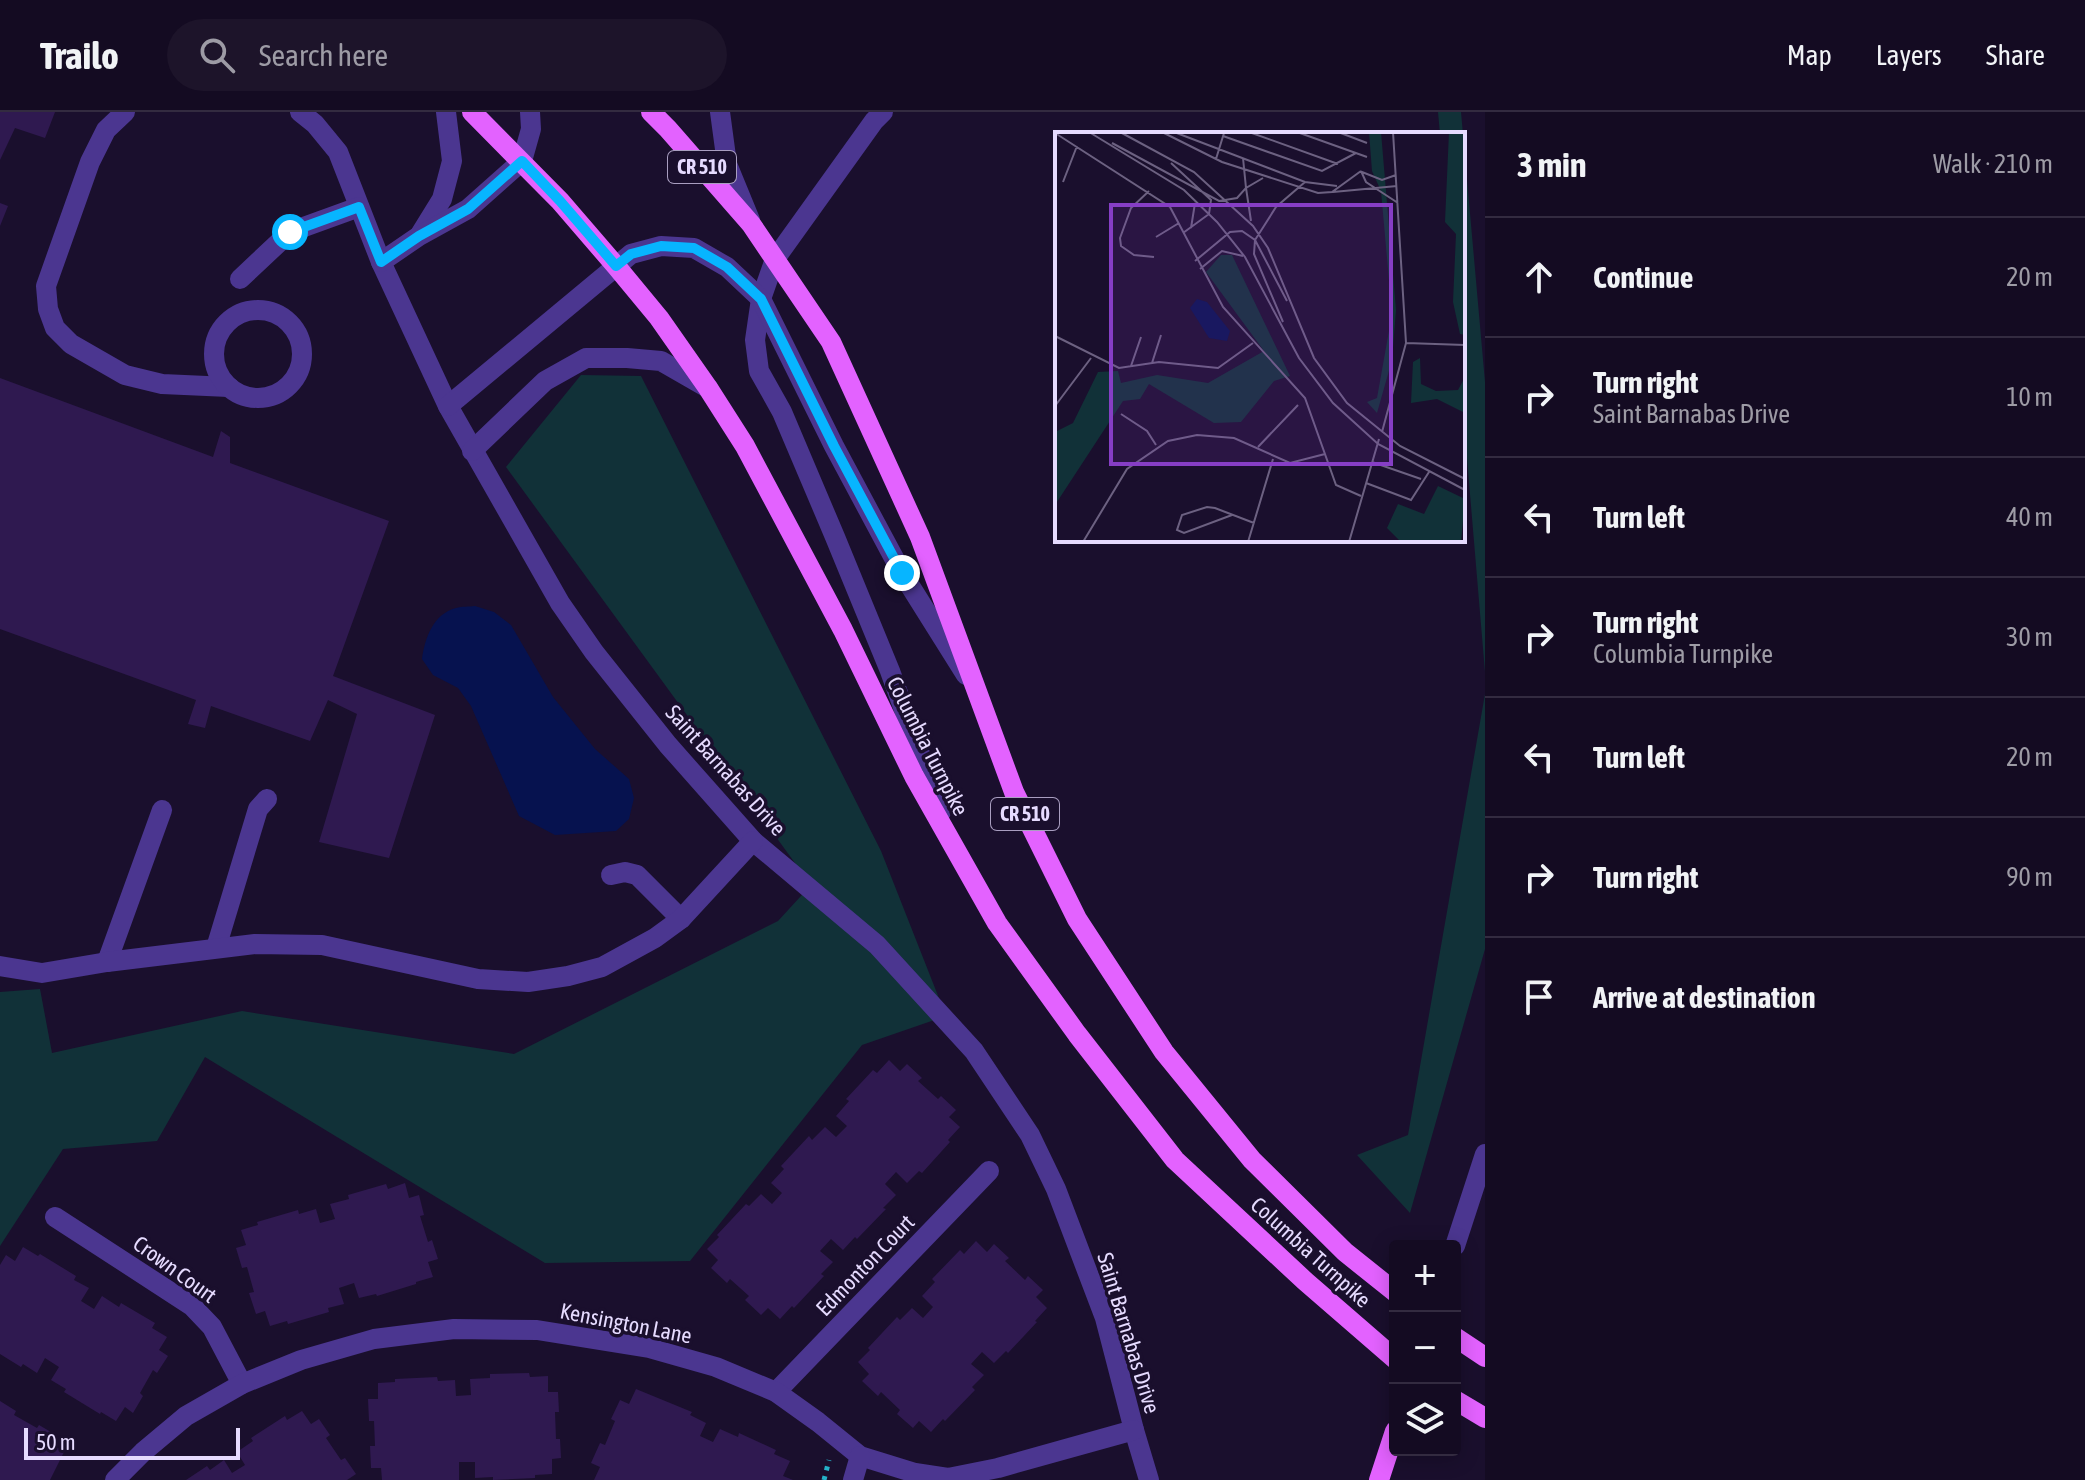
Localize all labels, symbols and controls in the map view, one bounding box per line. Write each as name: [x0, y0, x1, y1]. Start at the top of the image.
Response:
search box: [167, 19, 727, 91]
icon: search: [195, 33, 239, 77]
text: Trailo: [40, 34, 119, 77]
text: Search here: [259, 38, 388, 72]
text: Map: [1787, 39, 1832, 71]
text: Layers: [1876, 39, 1942, 71]
text: Share: [1986, 39, 2045, 71]
inset map: [1055, 132, 1465, 542]
text: 3 min: [1517, 145, 1586, 184]
text: Walk · 210 m: [1933, 149, 2053, 179]
road number: CR 510: [668, 151, 736, 183]
route start: [272, 214, 308, 250]
icon: ahead: [1517, 255, 1561, 299]
text: Continue: [1593, 260, 1693, 294]
text: 20 m: [2006, 262, 2053, 292]
text: Turn right: [1593, 365, 1699, 399]
icon: right: [1517, 375, 1561, 419]
text: 10 m: [2006, 382, 2053, 412]
text: Saint Barnabas Drive: [1593, 399, 1790, 429]
icon: left: [1517, 495, 1561, 539]
text: Turn left: [1593, 500, 1685, 534]
text: 40 m: [2006, 502, 2053, 532]
route end: [884, 555, 920, 591]
text: Turn right: [1593, 605, 1699, 639]
icon: right: [1517, 615, 1561, 659]
text: 30 m: [2006, 622, 2053, 652]
text: Columbia Turnpike: [1593, 639, 1773, 669]
street label: Columbia Turnpike: [882, 672, 974, 820]
street label: Saint Barnabas Drive: [661, 699, 791, 841]
icon: left: [1517, 735, 1561, 779]
text: Turn left: [1593, 740, 1685, 774]
text: 20 m: [2006, 742, 2053, 772]
road number: CR 510: [991, 798, 1059, 830]
icon: right: [1517, 855, 1561, 899]
text: Turn right: [1593, 860, 1699, 894]
text: 90 m: [2006, 862, 2053, 892]
icon: arrive: [1517, 975, 1561, 1019]
text: Arrive at destination: [1593, 980, 1815, 1014]
street label: Columbia Turnpike: [1246, 1191, 1376, 1313]
street label: Edmonton Court: [810, 1209, 920, 1321]
street label: Crown Court: [128, 1230, 222, 1308]
map controls: [1389, 1240, 1461, 1456]
button: +: [1389, 1240, 1461, 1312]
street label: Saint Barnabas Drive: [1092, 1249, 1166, 1417]
street label: Kensington Lane: [558, 1298, 694, 1348]
button: −: [1389, 1312, 1461, 1384]
button: layers: [1389, 1384, 1461, 1456]
scale bar: [24, 1424, 240, 1460]
text: 50 m: [36, 1429, 76, 1455]

